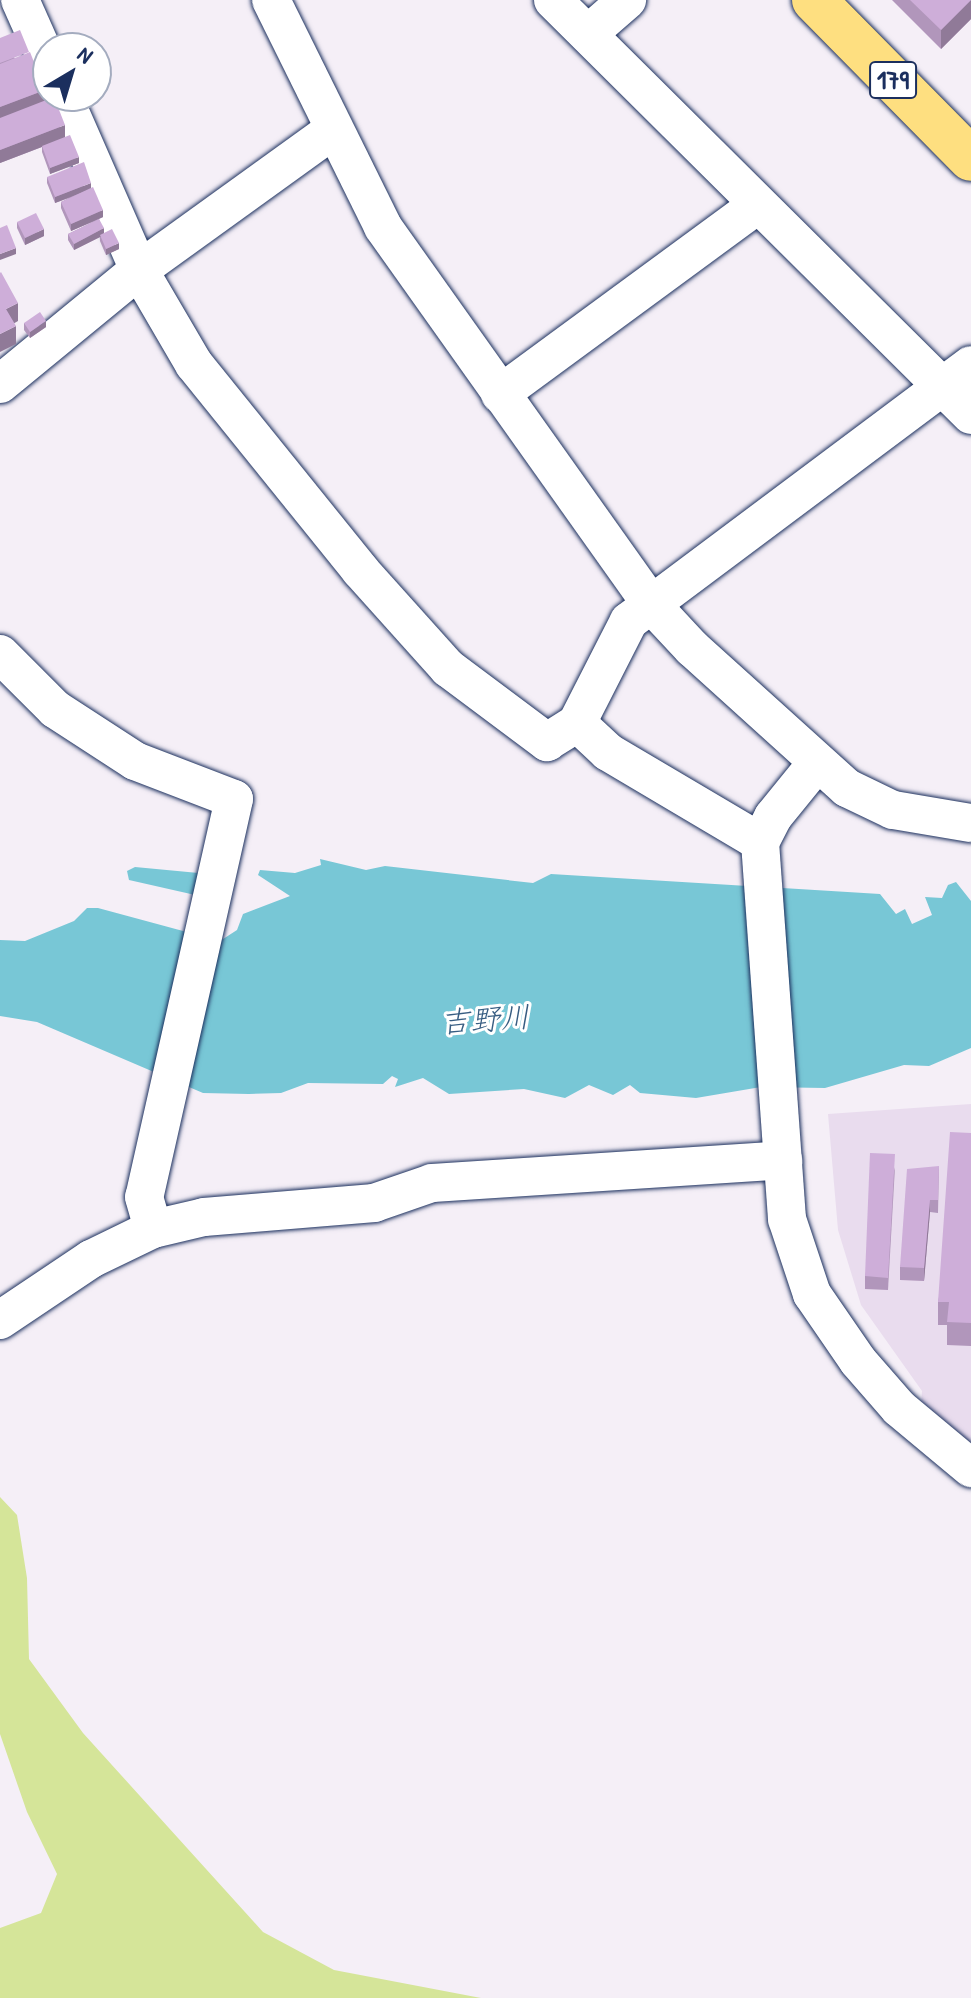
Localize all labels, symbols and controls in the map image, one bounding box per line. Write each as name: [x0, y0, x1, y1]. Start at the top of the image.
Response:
north arrow: [32, 32, 112, 112]
text: N: [72, 39, 99, 70]
road number: 179: [869, 58, 917, 102]
water label: 吉野川: [439, 998, 531, 1040]

